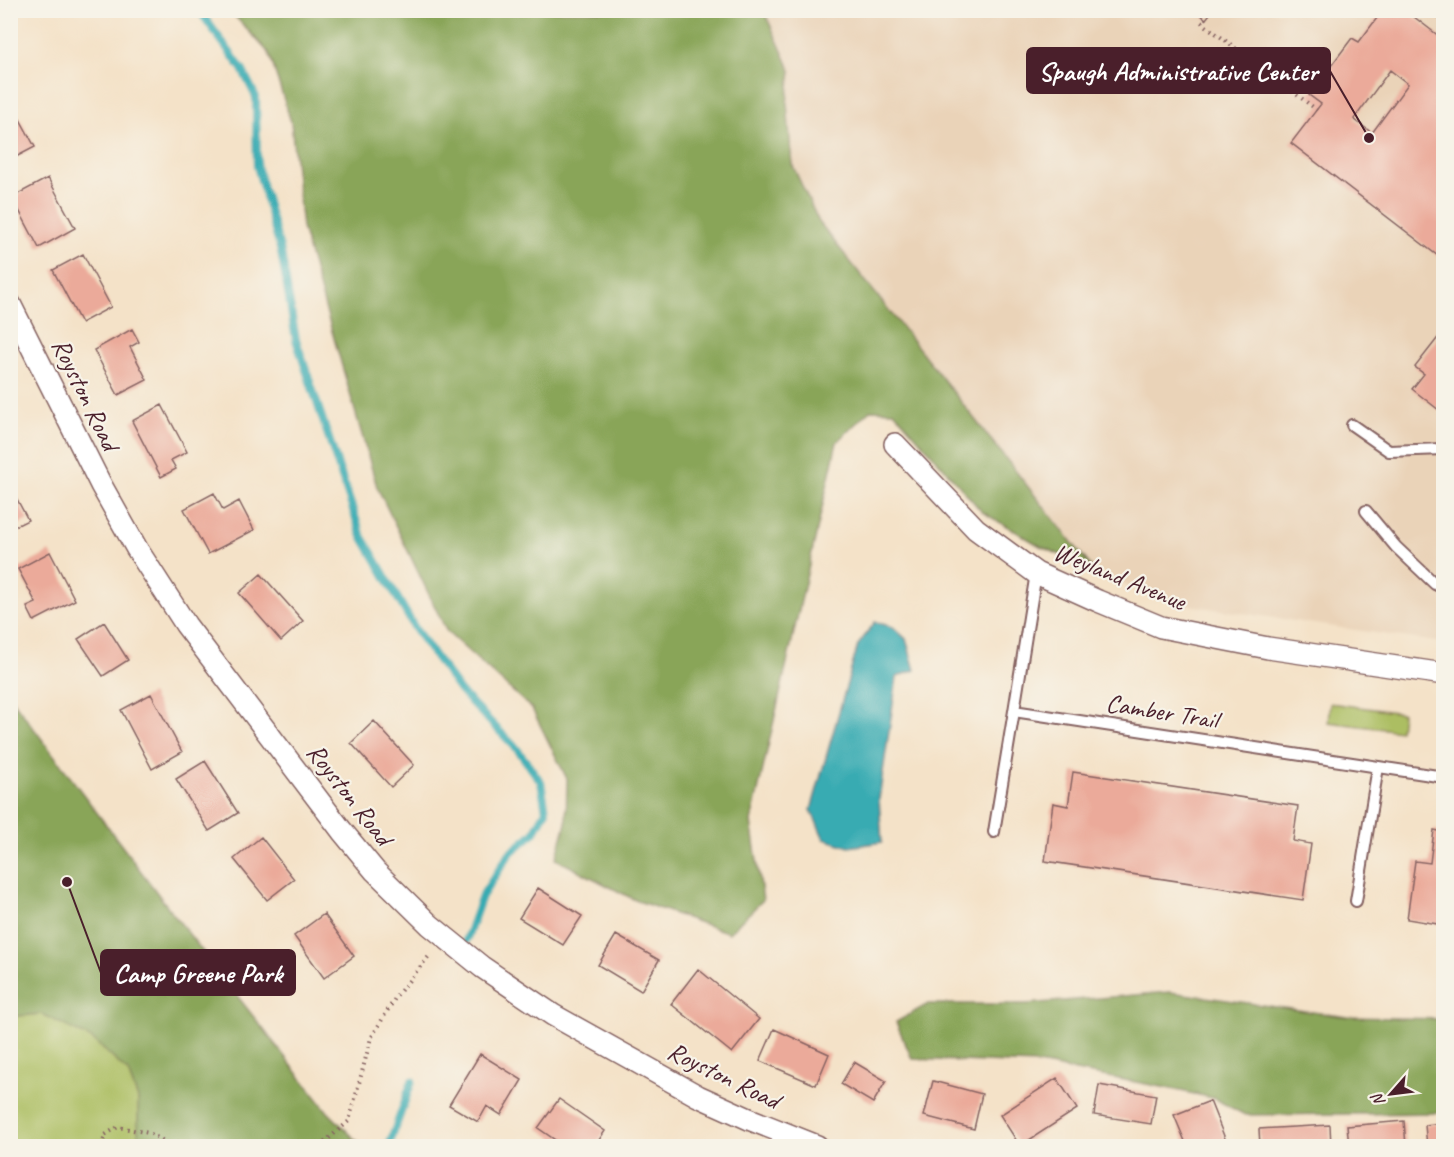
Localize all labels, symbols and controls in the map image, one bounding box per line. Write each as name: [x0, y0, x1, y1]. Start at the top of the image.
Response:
callout: Spaugh Administrative Center: [1027, 48, 1330, 93]
text: Spaugh Administrative Center: [1039, 54, 1321, 88]
street label: Royston Road: [44, 333, 128, 459]
street label: Weyland Avenue: [1049, 535, 1192, 618]
street label: Camber Trail: [1104, 686, 1225, 737]
street label: Royston Road: [299, 737, 402, 855]
callout: Camp Greene Park: [101, 950, 295, 995]
text: Camp Greene Park: [114, 956, 285, 990]
street label: Royston Road: [662, 1034, 789, 1118]
north arrow: [1361, 1064, 1421, 1124]
text: N: [1366, 1089, 1390, 1110]

